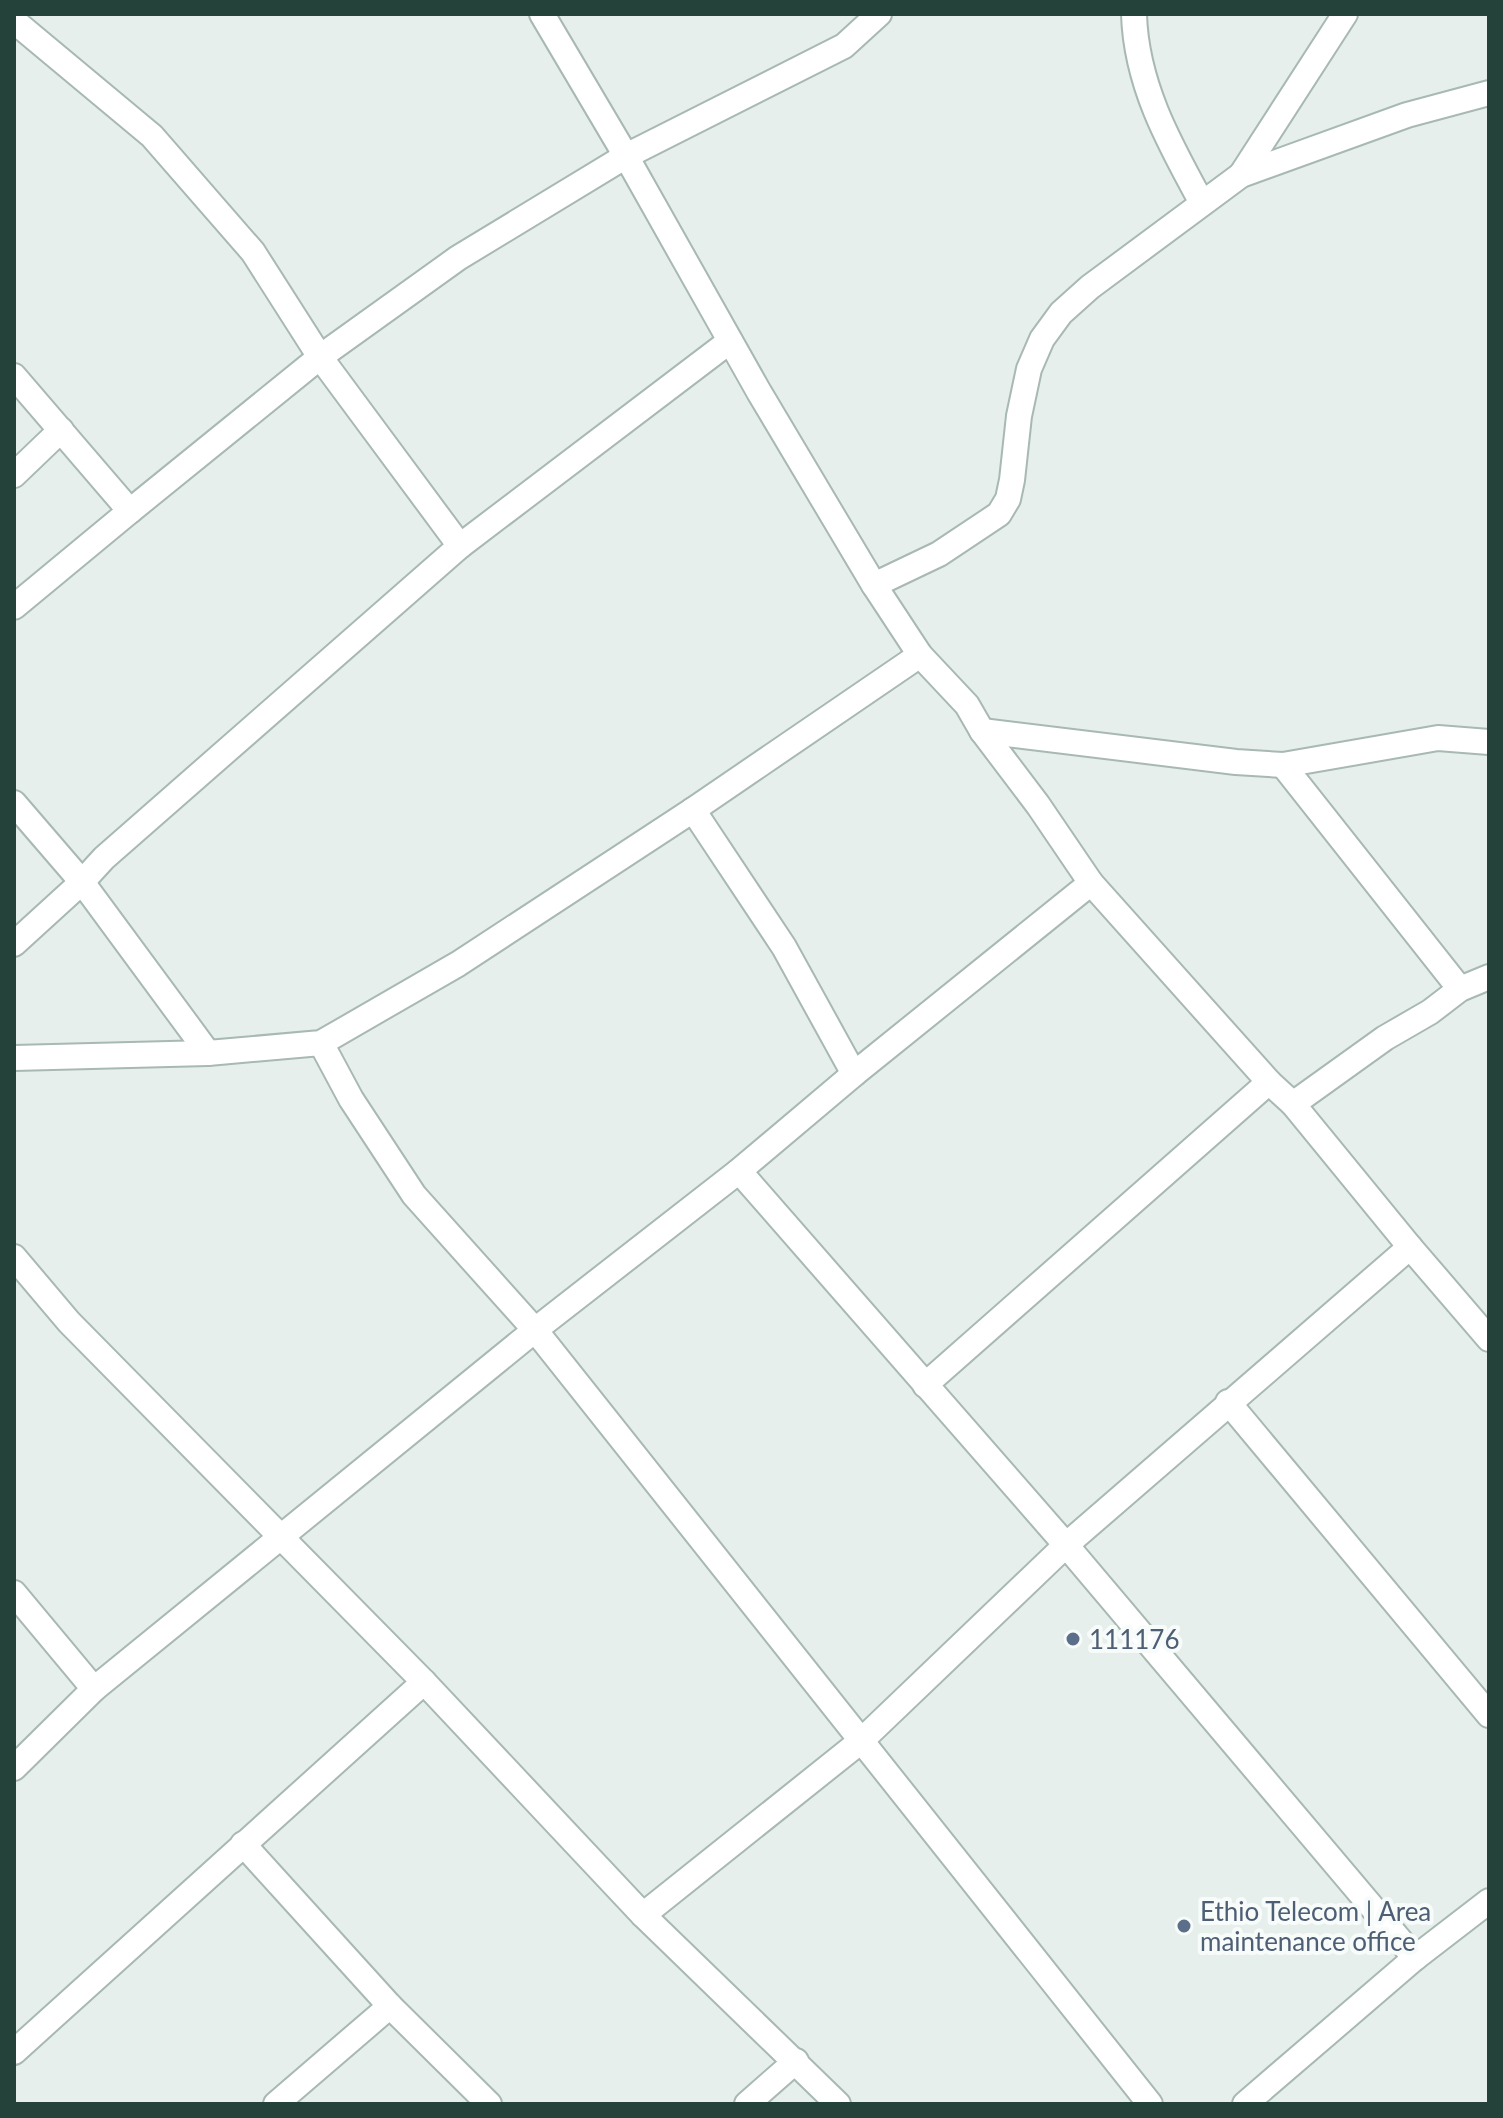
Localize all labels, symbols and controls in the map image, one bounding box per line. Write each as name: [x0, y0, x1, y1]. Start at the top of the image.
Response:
place label: 111176: [1089, 1623, 1179, 1655]
marker: 111176: [1064, 1630, 1082, 1648]
place label: Ethio Telecom | Area maintenance office: [1200, 1895, 1431, 1957]
marker: Ethio Telecom | Area maintenance office: [1175, 1917, 1193, 1935]

